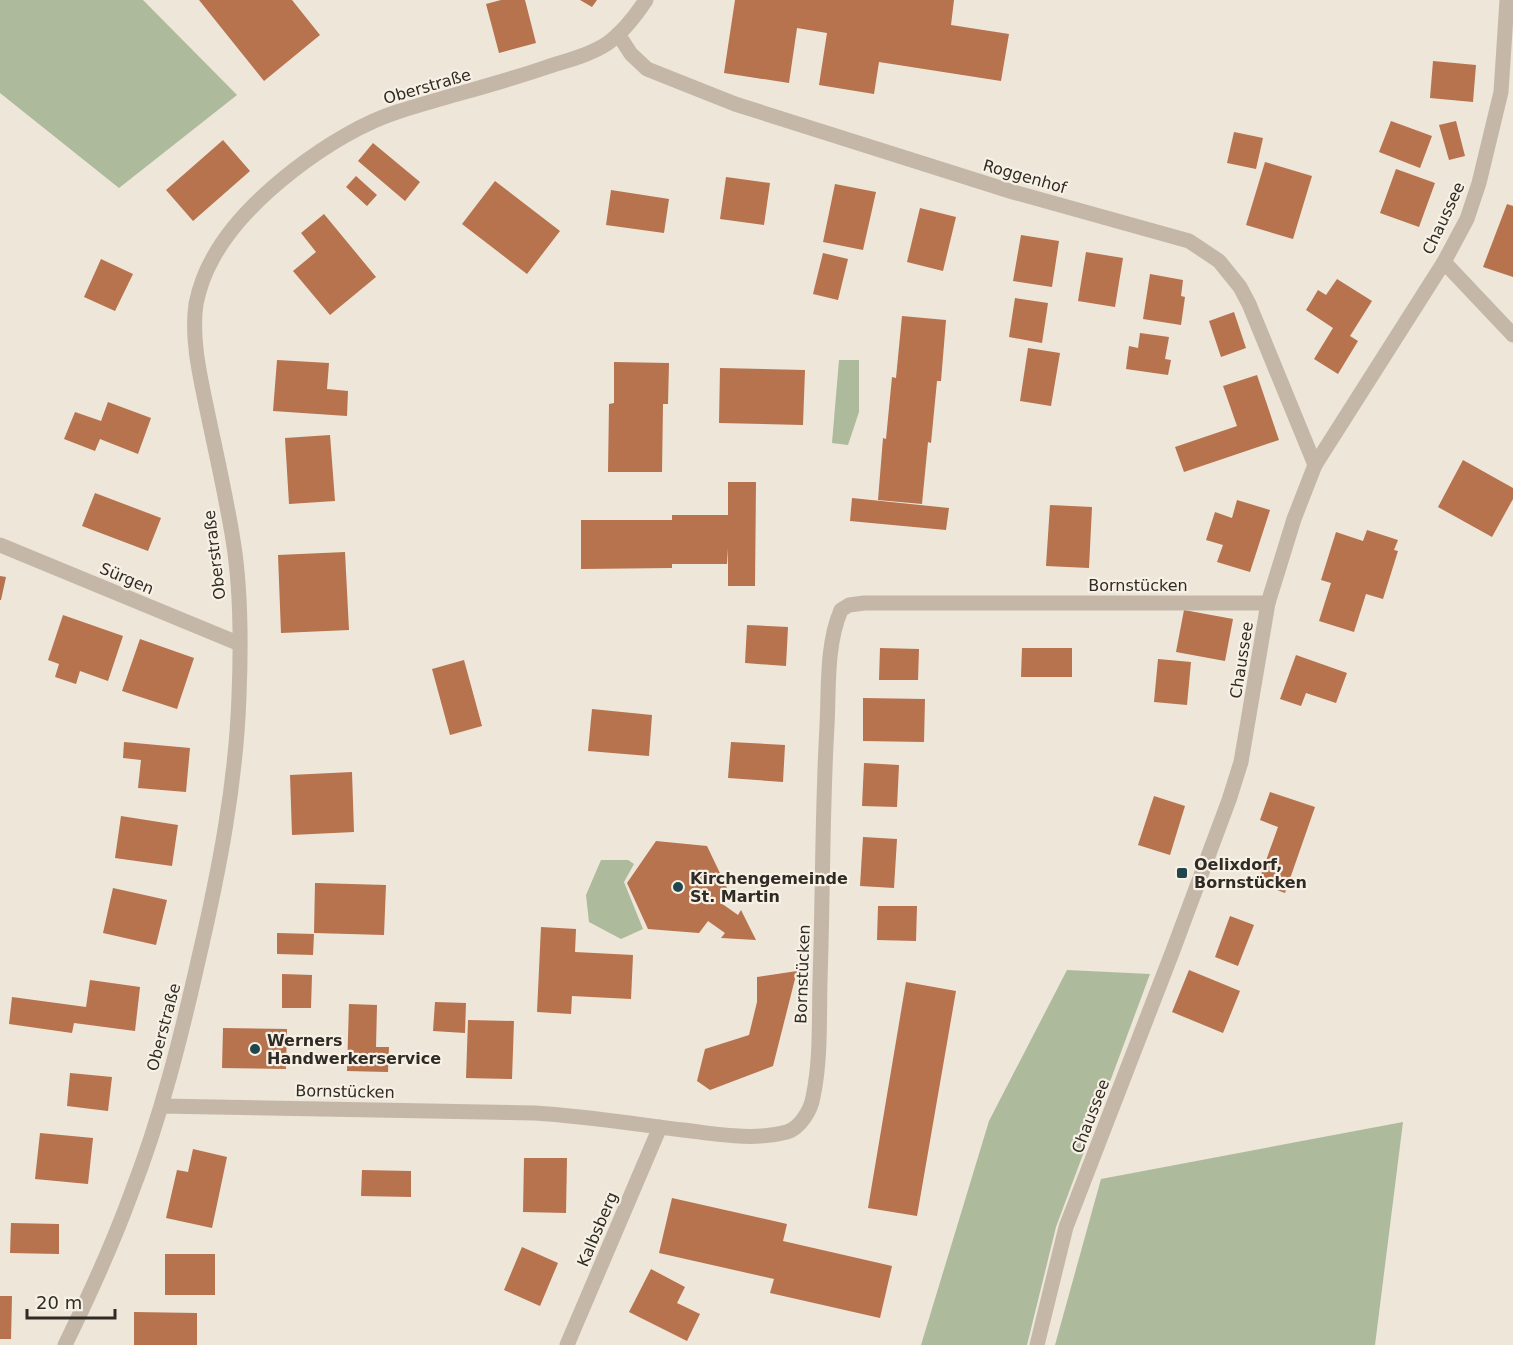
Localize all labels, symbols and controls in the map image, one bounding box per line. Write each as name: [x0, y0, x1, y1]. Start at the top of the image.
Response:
street label: Oberstraße: [381, 65, 473, 108]
street label: Roggenhof: [981, 155, 1069, 198]
street label: Chaussee: [1418, 179, 1468, 257]
street label: Oberstraße: [200, 509, 229, 601]
street label: Sürgen: [97, 559, 157, 598]
street label: Bornstücken: [1088, 576, 1188, 595]
street label: Chaussee: [1226, 620, 1257, 700]
place label: Oelixdorf, Bornstücken: [1194, 855, 1307, 892]
marker: Oelixdorf, Bornstücken: [1175, 866, 1189, 880]
place label: Kirchengemeinde St. Martin: [690, 869, 848, 906]
marker: Kirchengemeinde St. Martin: [671, 880, 685, 894]
street label: Bornstücken: [791, 924, 814, 1024]
street label: Oberstraße: [143, 981, 184, 1073]
place label: Werners Handwerkerservice: [267, 1031, 441, 1068]
marker: Werners Handwerkerservice: [248, 1042, 262, 1056]
street label: Chaussee: [1068, 1077, 1113, 1156]
street label: Bornstücken: [295, 1081, 395, 1102]
street label: Kalbsberg: [573, 1189, 622, 1269]
scale bar: [27, 1282, 116, 1320]
text: 20 m: [36, 1292, 82, 1313]

